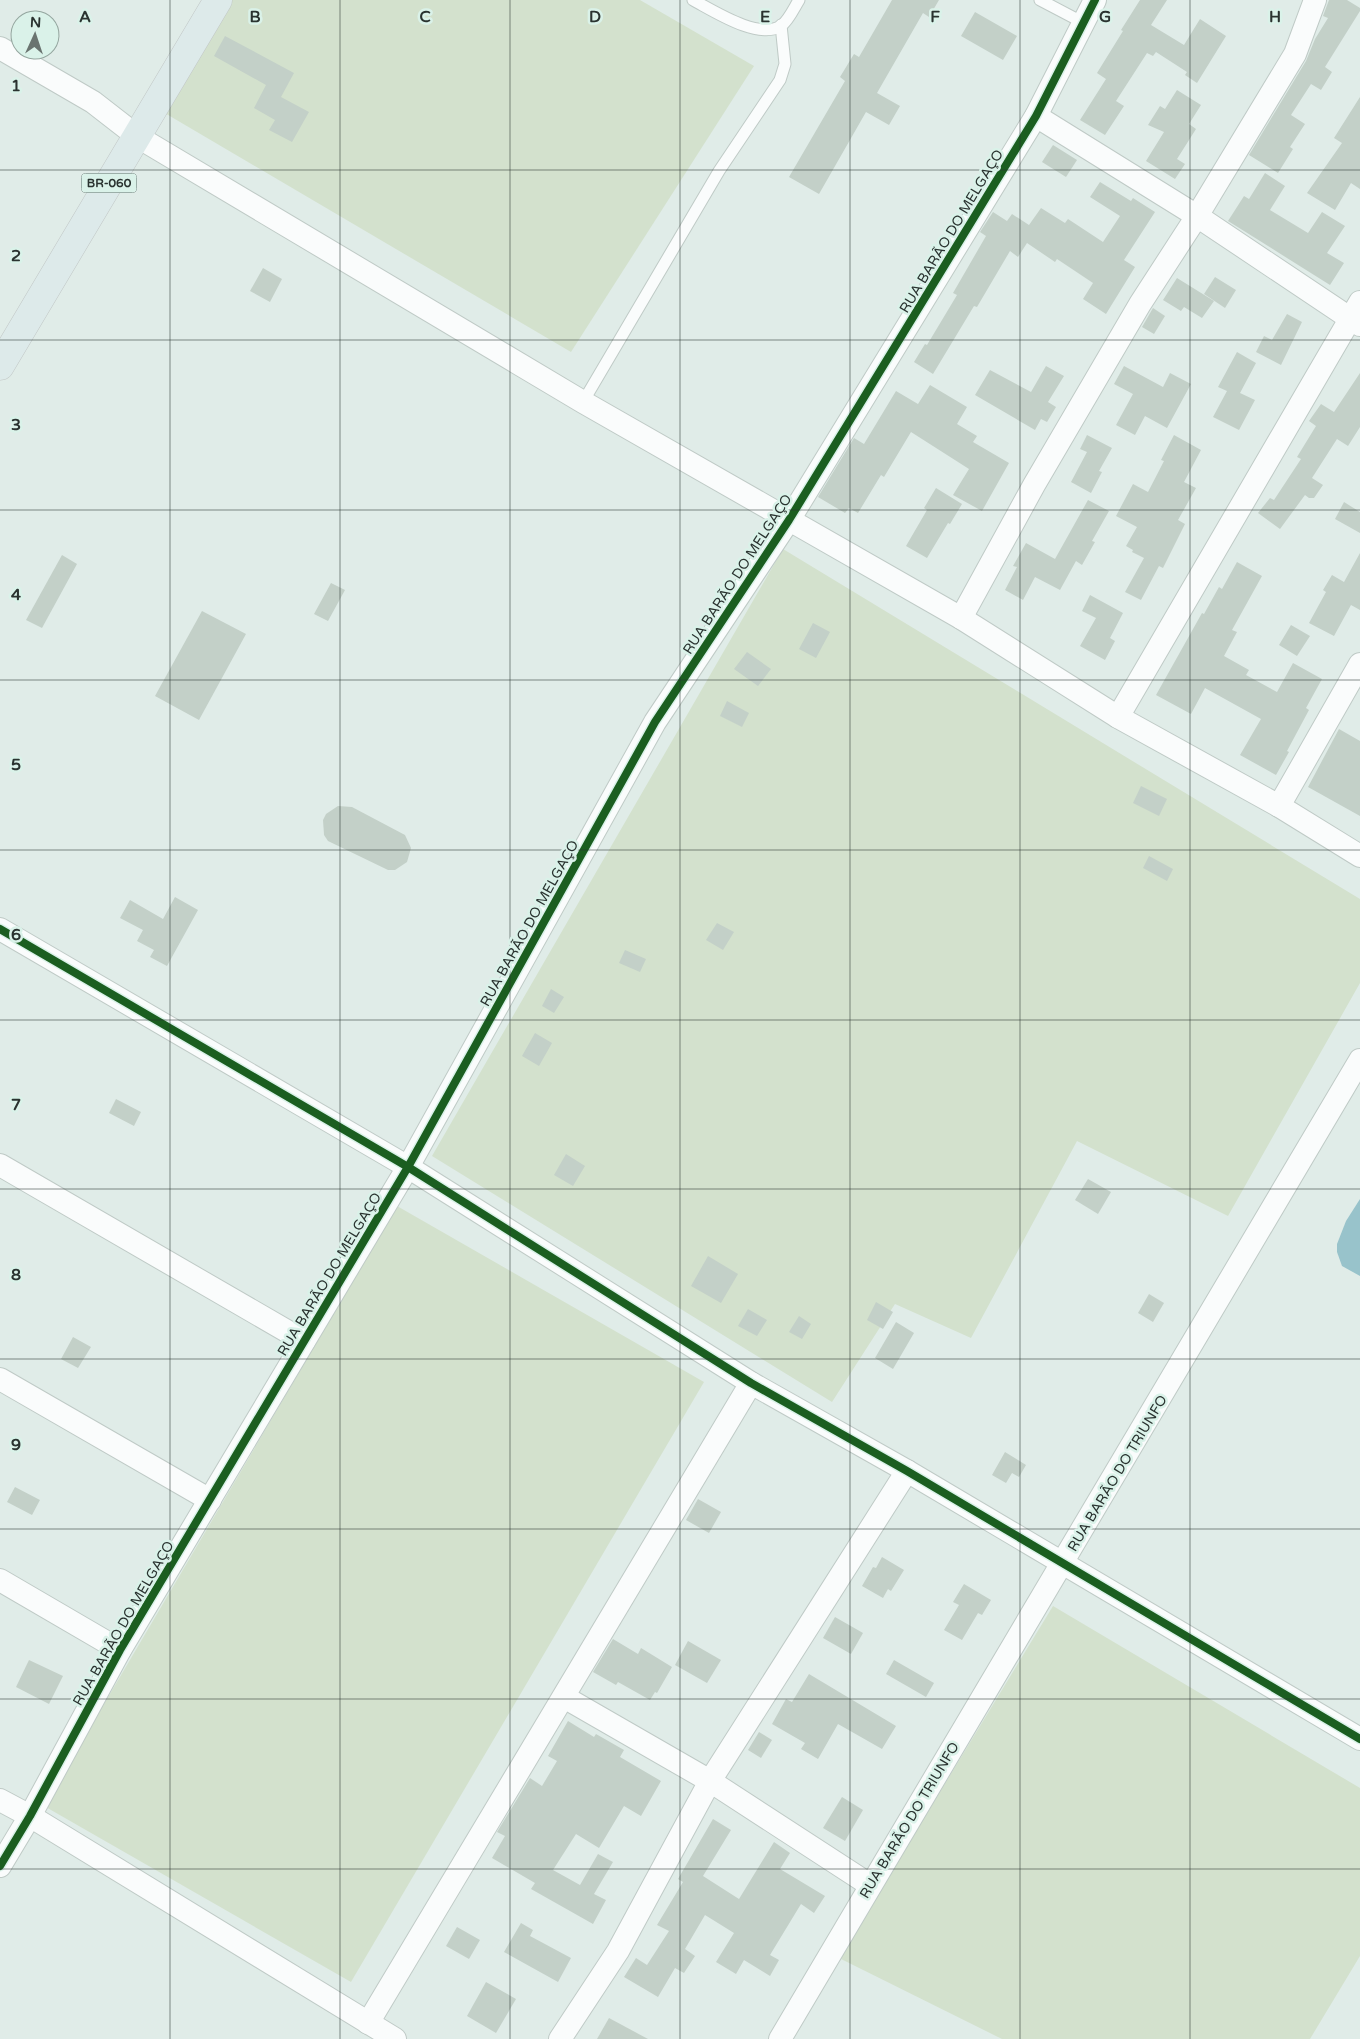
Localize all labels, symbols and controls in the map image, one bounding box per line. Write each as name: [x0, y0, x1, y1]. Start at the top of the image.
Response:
text: A: [79, 7, 91, 27]
text: B: [249, 7, 261, 27]
text: C: [419, 7, 431, 27]
text: D: [589, 7, 601, 27]
text: E: [760, 7, 770, 27]
text: F: [930, 7, 940, 27]
text: G: [1099, 7, 1111, 27]
text: H: [1269, 7, 1281, 27]
north arrow: [10, 10, 60, 60]
text: N: [30, 14, 42, 31]
text: 1: [11, 76, 21, 96]
street label: RUA BARÃO DO MELGAÇO: [896, 147, 1007, 316]
road number: BR-060: [82, 174, 136, 192]
text: 2: [11, 246, 21, 266]
text: 3: [11, 415, 21, 435]
street label: RUA BARÃO DO MELGAÇO: [679, 491, 796, 658]
text: 4: [11, 585, 21, 605]
text: 5: [11, 755, 21, 775]
street label: RUA BARÃO DO MELGAÇO: [477, 837, 582, 1009]
text: 6: [11, 925, 21, 945]
text: 7: [11, 1095, 21, 1115]
street label: RUA BARÃO DO MELGAÇO: [274, 1190, 385, 1359]
text: 8: [11, 1265, 21, 1285]
street label: RUA BARÃO DO TRIUNFO: [1064, 1392, 1171, 1554]
text: 9: [11, 1435, 21, 1455]
street label: RUA BARÃO DO MELGAÇO: [69, 1538, 178, 1709]
street label: RUA BARÃO DO TRIUNFO: [856, 1739, 963, 1901]

